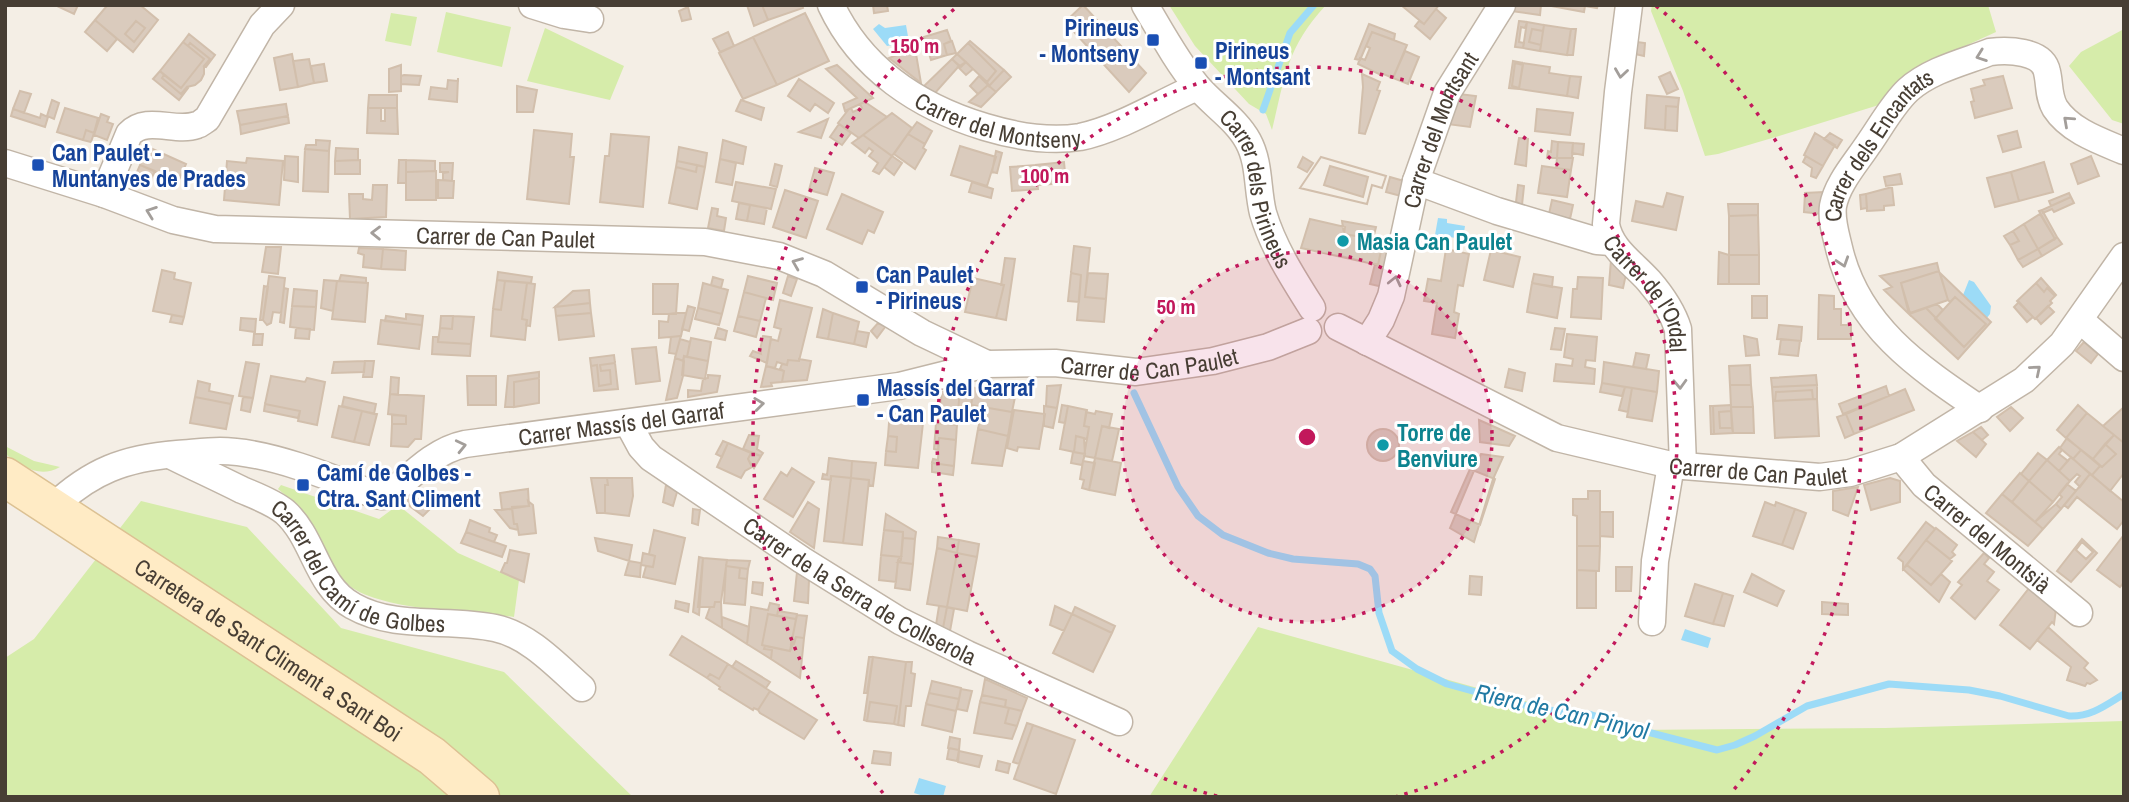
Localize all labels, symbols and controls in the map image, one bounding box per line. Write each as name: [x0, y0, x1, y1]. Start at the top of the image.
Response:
place label: Pirineus - Montseny: [1039, 12, 1140, 69]
text: 150 m: [891, 31, 939, 60]
marker: Pirineus - Montseny: [1145, 32, 1161, 48]
place label: Pirineus - Montsant: [1215, 35, 1310, 92]
street label: Carrer del Montsant: [1395, 45, 1485, 211]
one-way arrow: [1975, 48, 1987, 62]
marker: Pirineus - Montsant: [1193, 55, 1209, 71]
street label: Carrer dels Encantats: [1817, 61, 1938, 222]
one-way arrow: [1613, 67, 1628, 79]
street label: Carrer del Montseny: [910, 84, 1083, 154]
street label: Carrer dels Pirineus: [1214, 102, 1300, 273]
one-way arrow: [2063, 117, 2076, 129]
place label: Can Paulet - Muntanyes de Prades: [52, 137, 246, 194]
marker: Can Paulet - Muntanyes de Prades: [30, 157, 46, 173]
text: 100 m: [1021, 161, 1069, 190]
one-way arrow: [146, 206, 158, 220]
street label: Carrer de Can Paulet: [416, 219, 595, 255]
one-way arrow: [370, 225, 381, 240]
place label: Masia Can Paulet: [1357, 226, 1512, 257]
street label: Carrer de l'Ordal: [1596, 229, 1694, 353]
marker: Masia Can Paulet: [1335, 233, 1351, 249]
one-way arrow: [1835, 255, 1849, 267]
one-way arrow: [791, 257, 804, 271]
place label: Can Paulet - Pirineus: [876, 259, 973, 316]
one-way arrow: [1386, 275, 1401, 287]
marker: Can Paulet - Pirineus: [854, 279, 870, 295]
text: 50 m: [1156, 292, 1196, 321]
street label: Carrer de Can Paulet: [1059, 340, 1241, 388]
one-way arrow: [2027, 366, 2040, 378]
place label: Massís del Garraf - Can Paulet: [877, 372, 1035, 429]
one-way arrow: [1672, 379, 1687, 390]
marker: Massís del Garraf - Can Paulet: [855, 392, 871, 408]
street label: Carrer Massís del Garraf: [516, 394, 727, 452]
one-way arrow: [753, 396, 765, 411]
place label: Torre de Benviure: [1397, 417, 1478, 474]
centre of rings: [1295, 425, 1319, 449]
marker: Torre de Benviure: [1375, 437, 1391, 453]
one-way arrow: [455, 439, 467, 454]
street label: Carrer de Can Paulet: [1668, 449, 1849, 493]
place label: Camí de Golbes - Ctra. Sant Climent: [317, 457, 480, 514]
street label: Carrer del Montsià: [1918, 476, 2058, 600]
marker: Camí de Golbes - Ctra. Sant Climent: [295, 477, 311, 493]
street label: Carrer del Camí de Golbes: [266, 491, 446, 639]
street label: Carrer de la Serra de Collserola: [737, 509, 982, 672]
street label: Carretera de Sant Climent a Sant Boi: [129, 551, 409, 748]
water label: Riera de Can Pinyol: [1472, 675, 1653, 747]

